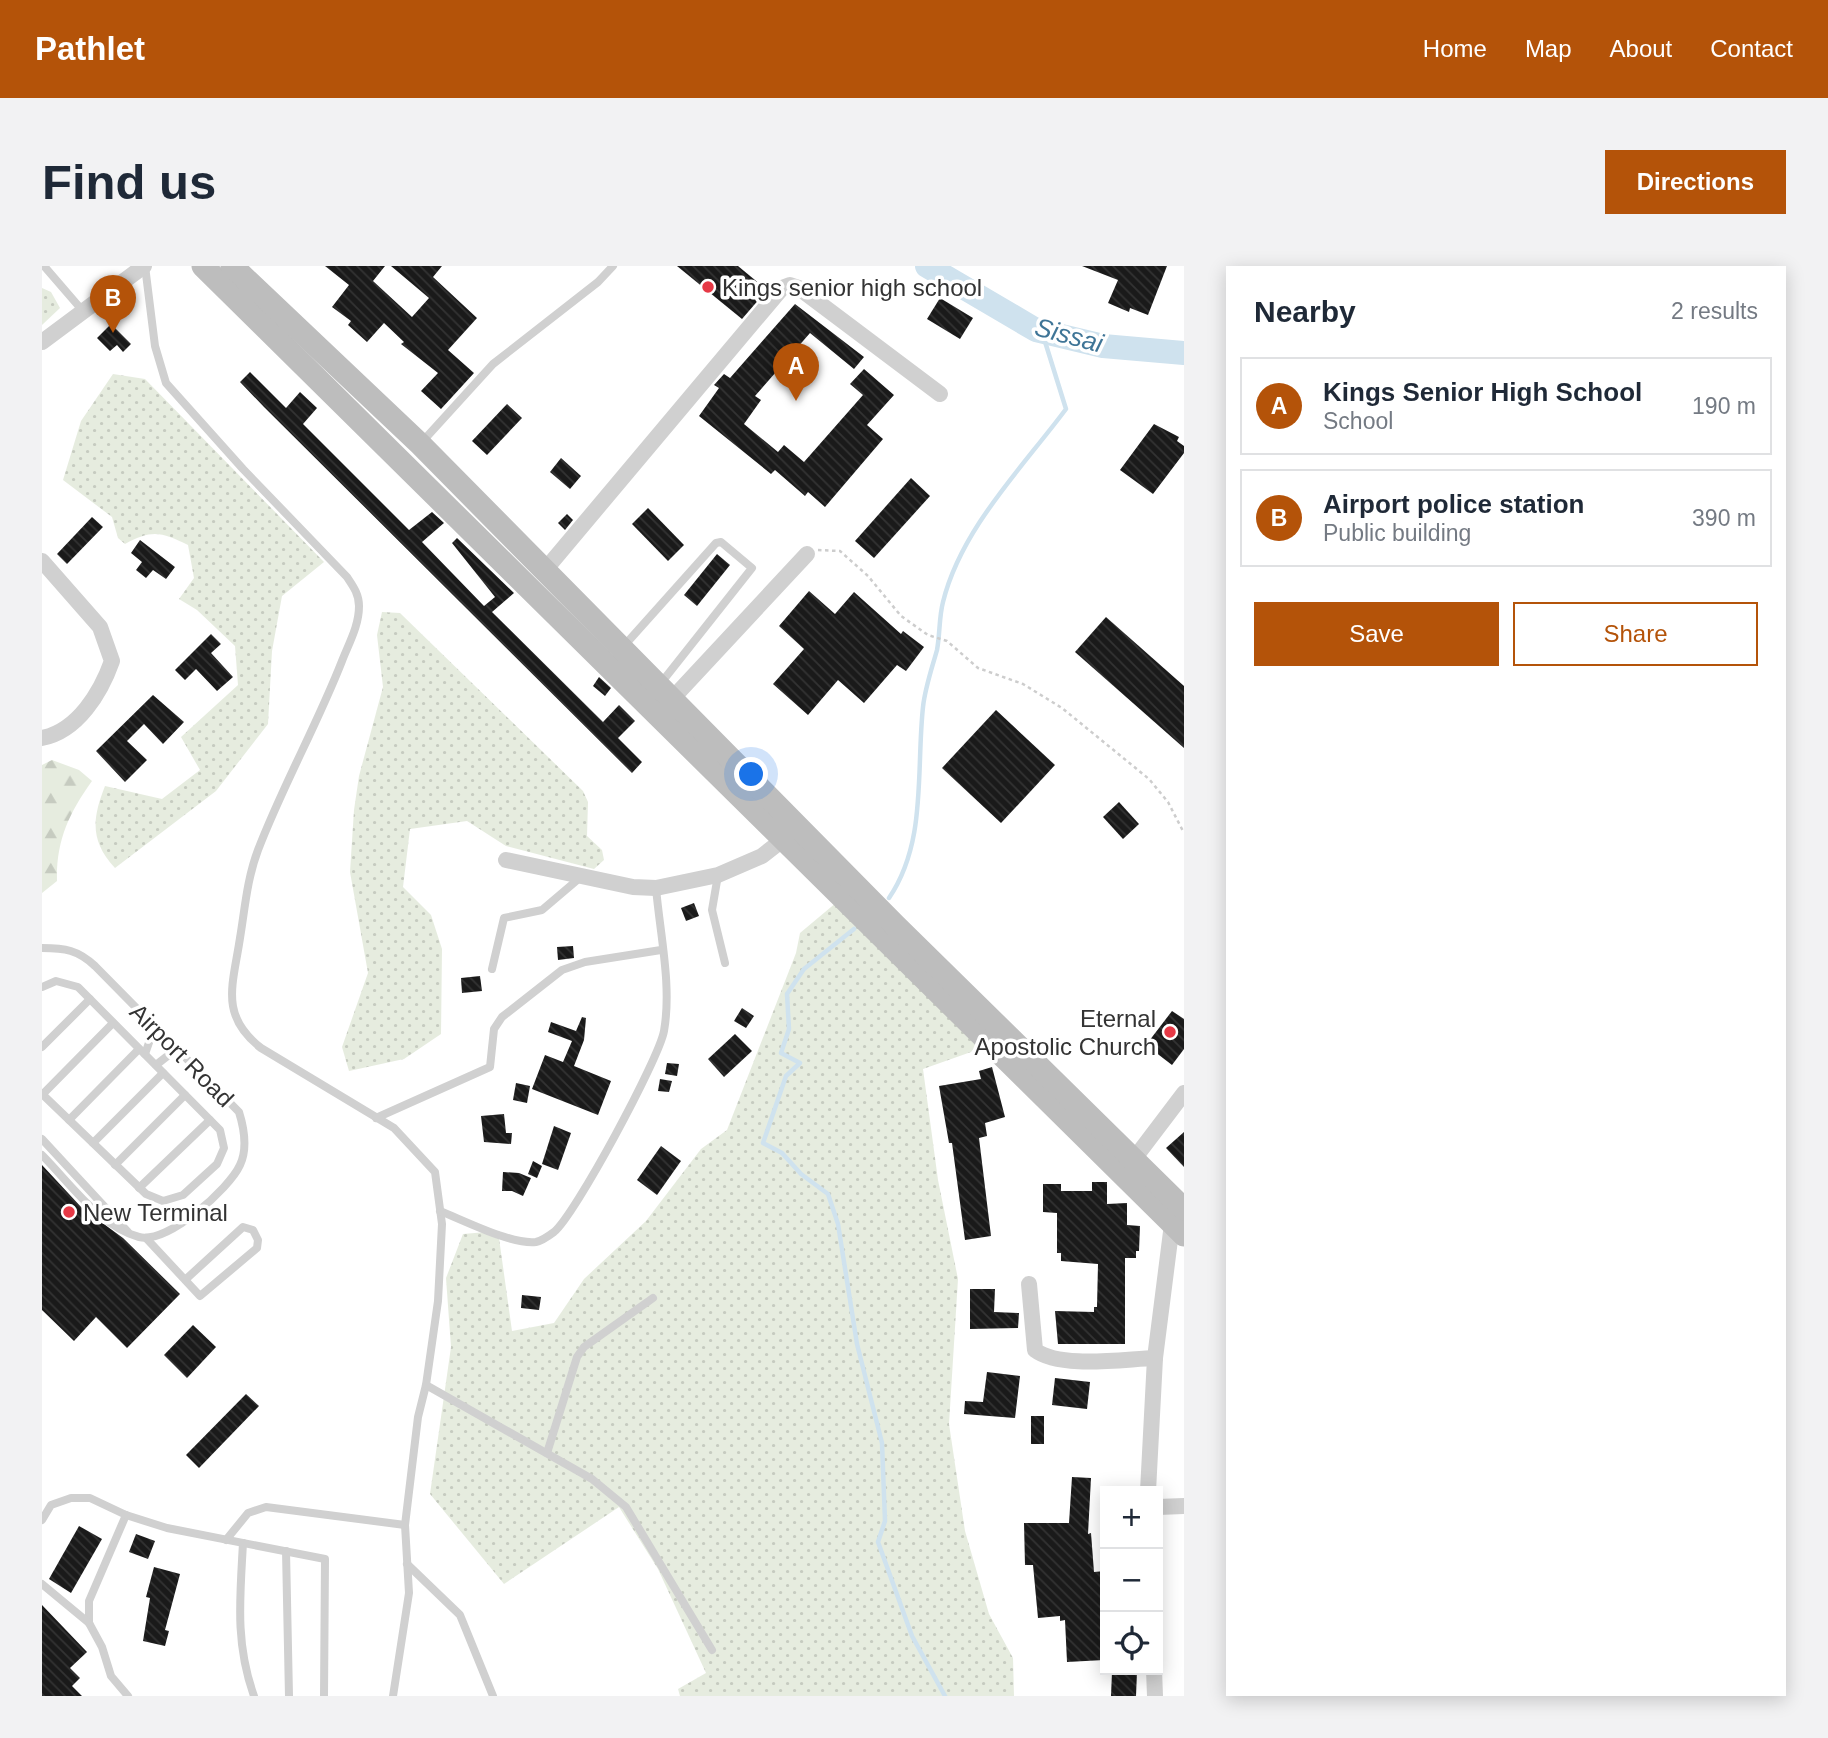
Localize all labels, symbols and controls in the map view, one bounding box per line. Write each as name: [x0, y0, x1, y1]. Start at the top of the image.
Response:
text: Pathlet: [35, 30, 145, 67]
text: Home: [1423, 35, 1487, 62]
text: Map: [1525, 35, 1572, 62]
text: About: [1610, 35, 1672, 62]
text: Contact: [1710, 35, 1793, 62]
button: Directions: [1605, 150, 1786, 214]
text: Find us: [42, 155, 216, 209]
place label: Kings senior high school: [722, 274, 982, 301]
pin: B: [90, 275, 136, 333]
marker: Kings senior high school: [700, 279, 716, 295]
text: Nearby: [1254, 295, 1356, 328]
text: 2 results: [1671, 298, 1758, 324]
water label: Sissai: [1032, 312, 1108, 359]
pin: A: [773, 343, 819, 401]
text: Kings Senior High School: [1323, 377, 1642, 407]
text: A: [1271, 393, 1287, 419]
text: 190 m: [1692, 393, 1756, 419]
text: School: [1323, 408, 1393, 434]
text: Airport police station: [1323, 489, 1584, 519]
text: B: [1271, 505, 1287, 531]
text: 390 m: [1692, 505, 1756, 531]
text: Public building: [1323, 520, 1471, 546]
button: Save: [1254, 602, 1499, 666]
button: Share: [1513, 602, 1758, 666]
your location: [734, 757, 768, 791]
street label: Airport Road: [125, 998, 239, 1112]
place label: Eternal Apostolic Church: [975, 1005, 1156, 1060]
marker: Eternal Apostolic Church: [1162, 1024, 1178, 1040]
place label: New Terminal: [83, 1199, 228, 1226]
marker: New Terminal: [61, 1204, 77, 1220]
map controls: [1100, 1486, 1163, 1675]
button: +: [1100, 1486, 1163, 1549]
button: −: [1100, 1549, 1163, 1612]
button: locate: [1100, 1612, 1163, 1675]

